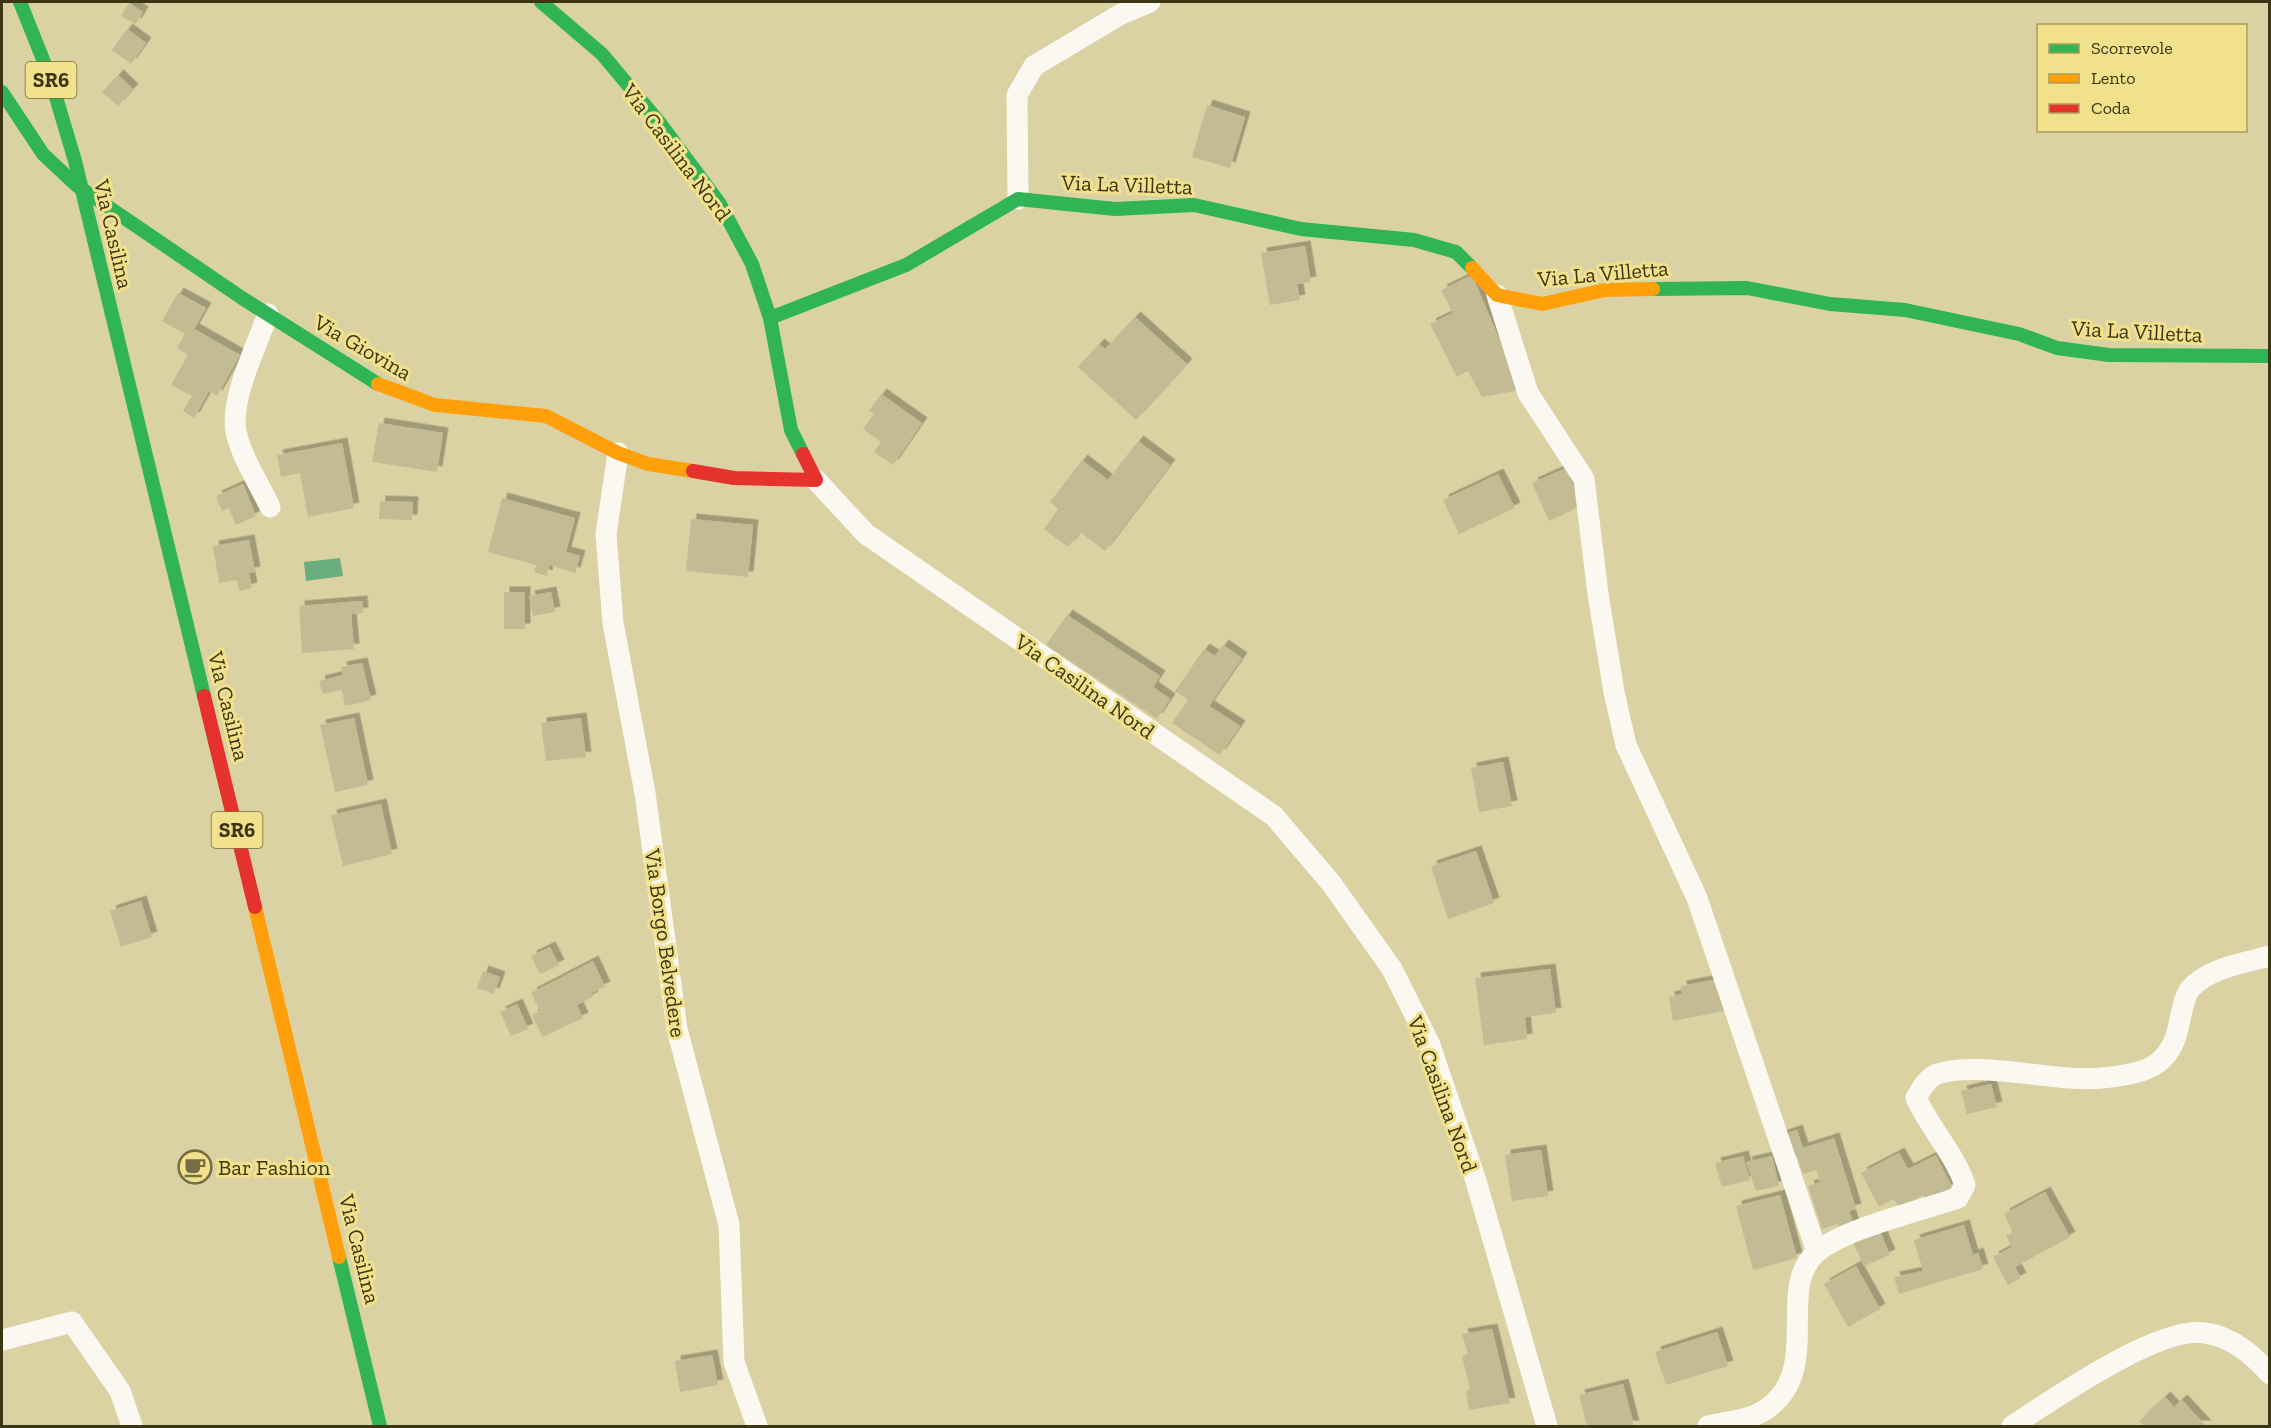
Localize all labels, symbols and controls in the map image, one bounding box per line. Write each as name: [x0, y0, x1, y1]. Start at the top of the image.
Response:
legend: [2037, 24, 2247, 132]
text: Scorrevole: [2091, 37, 2173, 59]
road number: SR6: [26, 62, 76, 98]
text: Lento: [2091, 67, 2136, 89]
street label: Via Casilina Nord: [616, 78, 737, 226]
text: Coda: [2091, 97, 2131, 119]
street label: Via La Villetta: [1060, 169, 1193, 200]
street label: Via Casilina: [88, 176, 139, 292]
street label: Via La Villetta: [1535, 254, 1670, 293]
street label: Via Giovina: [308, 308, 417, 386]
street label: Via La Villetta: [2070, 315, 2204, 348]
street label: Via Casilina Nord: [1009, 628, 1160, 745]
street label: Via Casilina: [202, 648, 255, 764]
road number: SR6: [212, 812, 262, 848]
street label: Via Borgo Belvedere: [639, 846, 692, 1039]
street label: Via Casilina Nord: [1401, 1011, 1483, 1176]
cafe icon: Bar Fashion: [177, 1149, 213, 1185]
place label: Bar Fashion: [218, 1154, 331, 1181]
street label: Via Casilina: [333, 1191, 386, 1307]

